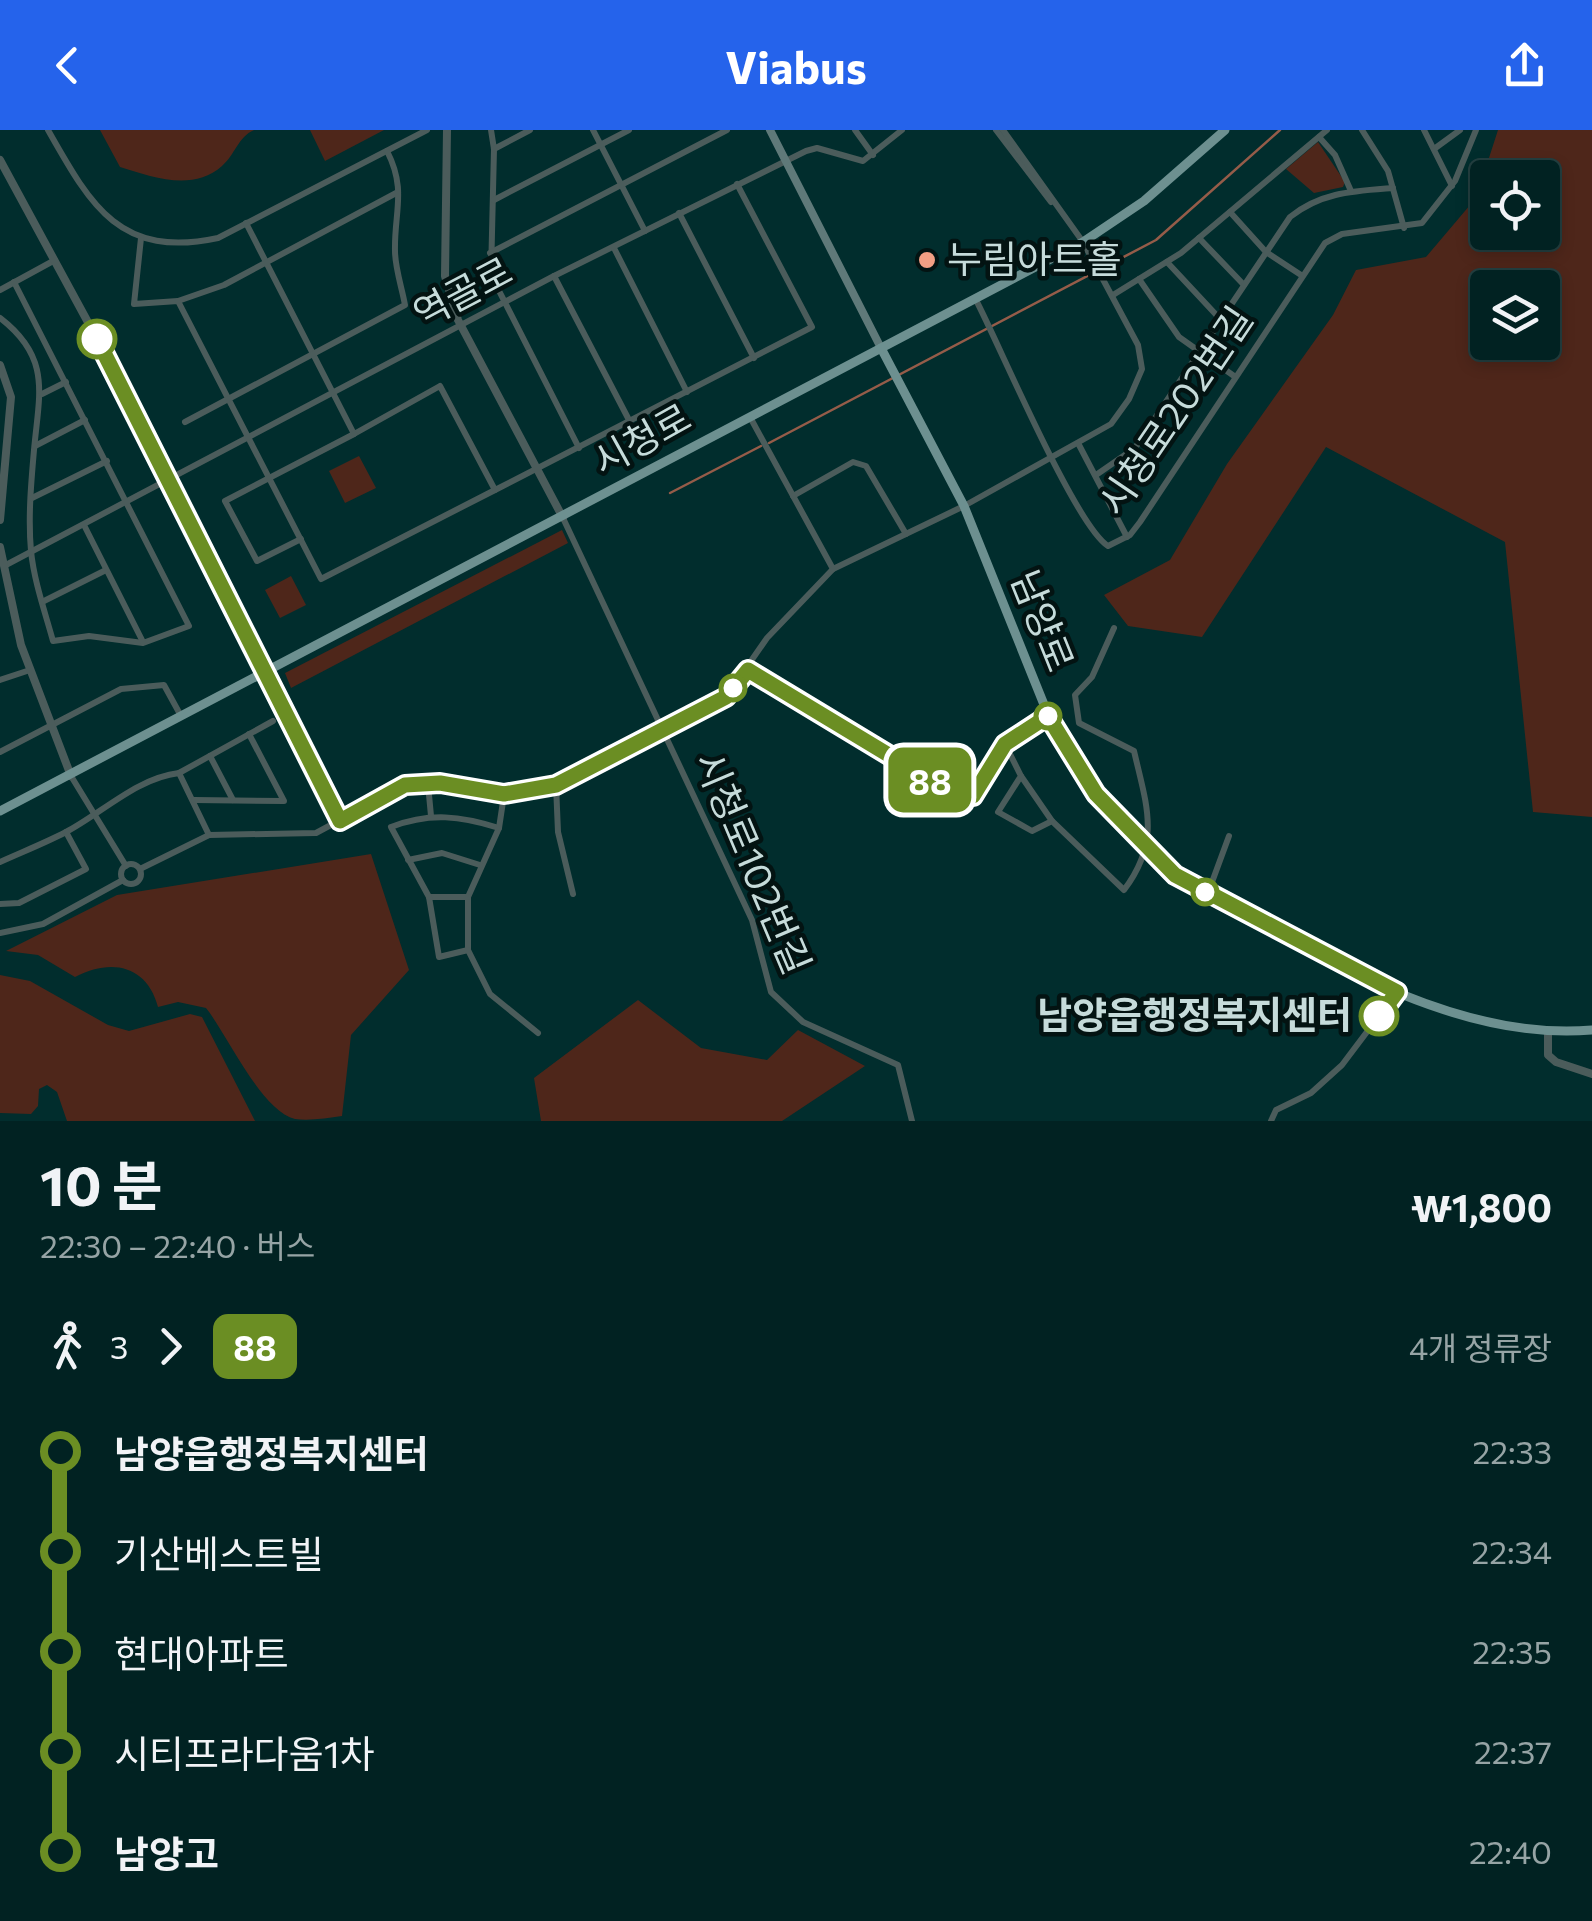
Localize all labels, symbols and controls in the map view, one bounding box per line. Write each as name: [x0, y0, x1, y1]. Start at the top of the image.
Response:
icon: back: [40, 38, 95, 93]
text: Viabus: [725, 38, 867, 93]
icon: share: [1497, 38, 1552, 93]
map controls: [1470, 160, 1560, 360]
button: locate: [1470, 160, 1560, 250]
place label: 누림아트홀: [947, 234, 1122, 281]
street label: 역골로: [404, 245, 519, 336]
marker: 누림아트홀: [916, 249, 938, 271]
button: layers: [1470, 270, 1560, 360]
street label: 시청로202번길: [1087, 296, 1261, 523]
unlabelled marker: [78, 320, 116, 358]
street label: 시청로: [584, 392, 698, 484]
street label: 남양로: [1003, 563, 1086, 677]
unlabelled marker: [720, 675, 746, 701]
unlabelled marker: [1035, 703, 1061, 729]
street label: 시청로102번길: [686, 744, 822, 980]
line badge: 88: [885, 748, 975, 812]
text: 88: [908, 759, 952, 802]
unlabelled marker: [1192, 879, 1218, 905]
place label: 남양읍행정복지센터: [1037, 990, 1352, 1037]
marker: 남양읍행정복지센터: [1360, 997, 1398, 1035]
text: 10 분: [40, 1150, 163, 1217]
text: ₩1,800: [1411, 1183, 1552, 1230]
text: 22:30 – 22:40 · 버스: [40, 1225, 315, 1265]
icon: walk: [40, 1319, 95, 1374]
icon: forward: [143, 1319, 198, 1374]
text: 88: [233, 1325, 277, 1368]
text: 3: [110, 1326, 128, 1366]
text: 4개 정류장: [1409, 1327, 1552, 1367]
text: 남양읍행정복지센터: [114, 1429, 429, 1476]
text: 22:33: [1473, 1431, 1552, 1471]
text: 기산베스트빌: [114, 1529, 324, 1576]
text: 22:34: [1472, 1531, 1552, 1571]
text: 현대아파트: [114, 1629, 289, 1676]
text: 22:35: [1472, 1631, 1552, 1671]
text: 시티프라다움1차: [114, 1729, 375, 1776]
text: 22:37: [1474, 1731, 1552, 1771]
text: 남양고: [114, 1829, 219, 1876]
text: 22:40: [1469, 1831, 1552, 1871]

